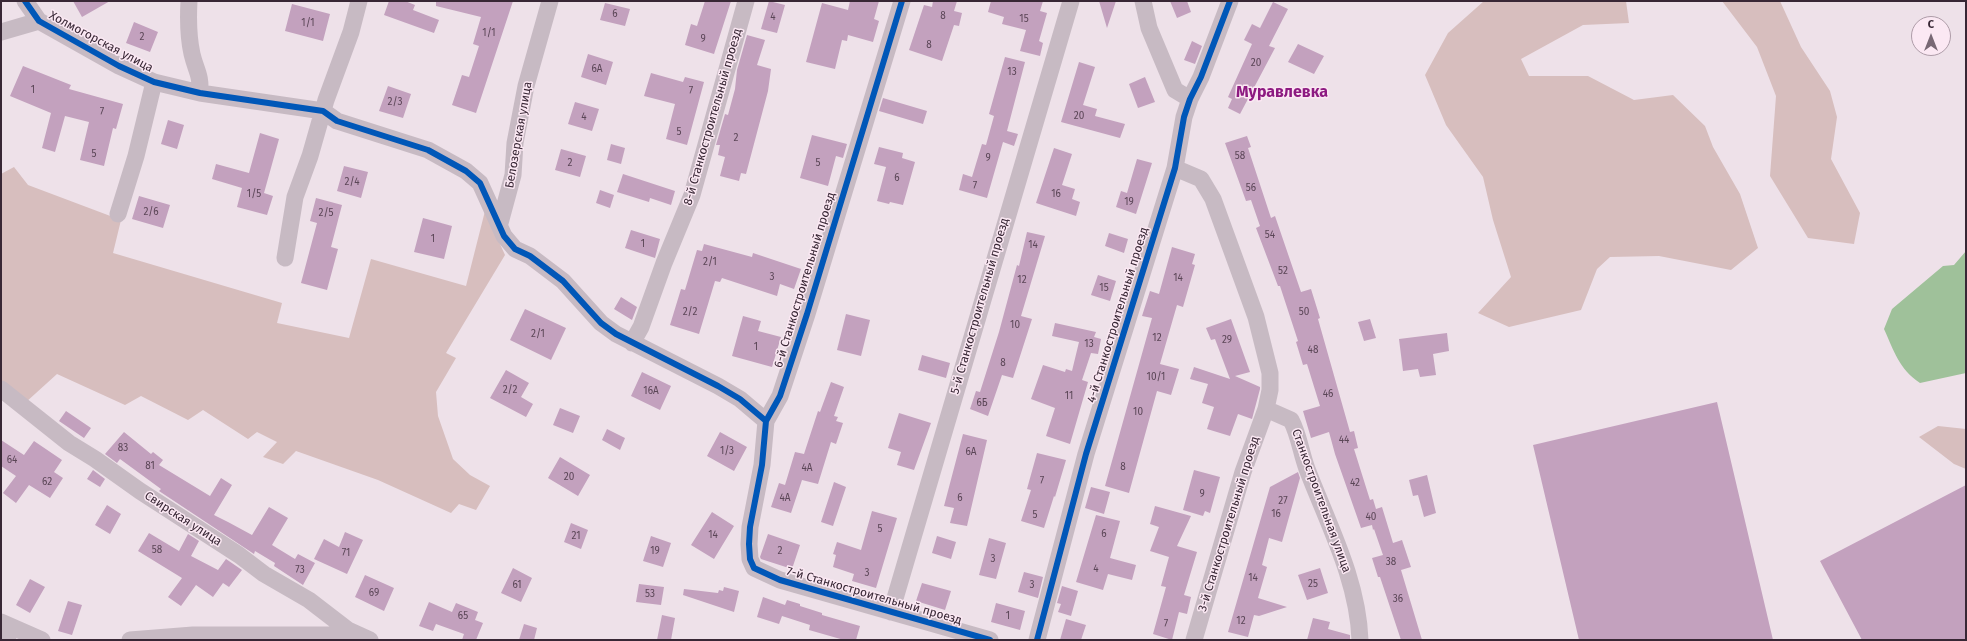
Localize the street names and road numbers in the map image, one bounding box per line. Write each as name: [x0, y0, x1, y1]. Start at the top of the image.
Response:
street label: Холмогорская улица: [47, 8, 155, 76]
street label: 8-й Станкостроительный проезд: [681, 27, 745, 207]
street label: Белозерская улица: [503, 80, 535, 190]
street label: 6-й Станкостроительный проезд: [771, 190, 839, 370]
street label: 5-й Станкостроительный проезд: [948, 216, 1012, 396]
street label: 4-й Станкостроительный проезд: [1084, 225, 1152, 405]
street label: Станкостроительная улица: [1288, 427, 1354, 575]
street label: 3-й Станкостроительный проезд: [1195, 435, 1263, 613]
street label: Свирская улица: [142, 489, 224, 549]
street label: 7-й Станкостроительный проезд: [785, 564, 963, 628]

